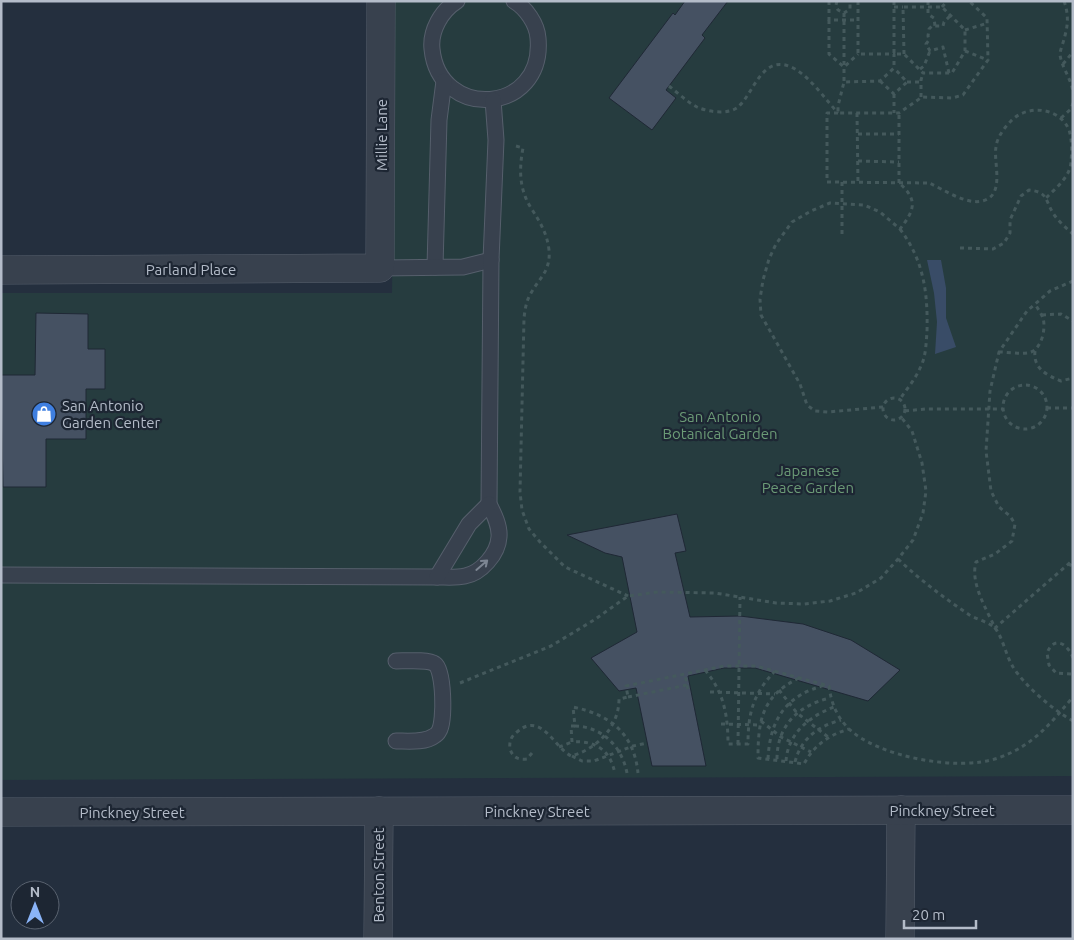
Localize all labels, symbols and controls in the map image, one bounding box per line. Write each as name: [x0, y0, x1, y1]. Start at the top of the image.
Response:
street label: Millie Lane: [373, 99, 390, 171]
street label: Parland Place: [146, 261, 236, 278]
place label: San Antonio Garden Center: [62, 397, 161, 431]
shop icon: San Antonio Garden Center: [31, 401, 57, 427]
park label: San Antonio Botanical Garden: [662, 408, 778, 442]
park label: Japanese Peace Garden: [762, 462, 854, 496]
one-way arrow: [476, 560, 489, 571]
street label: Pinckney Street: [889, 802, 995, 819]
street label: Pinckney Street: [484, 803, 590, 820]
street label: Pinckney Street: [79, 804, 185, 821]
street label: Benton Street: [370, 827, 387, 922]
north arrow: [10, 880, 60, 930]
text: N: [30, 884, 40, 900]
scale bar: [904, 898, 976, 930]
text: 20 m: [912, 906, 945, 923]

